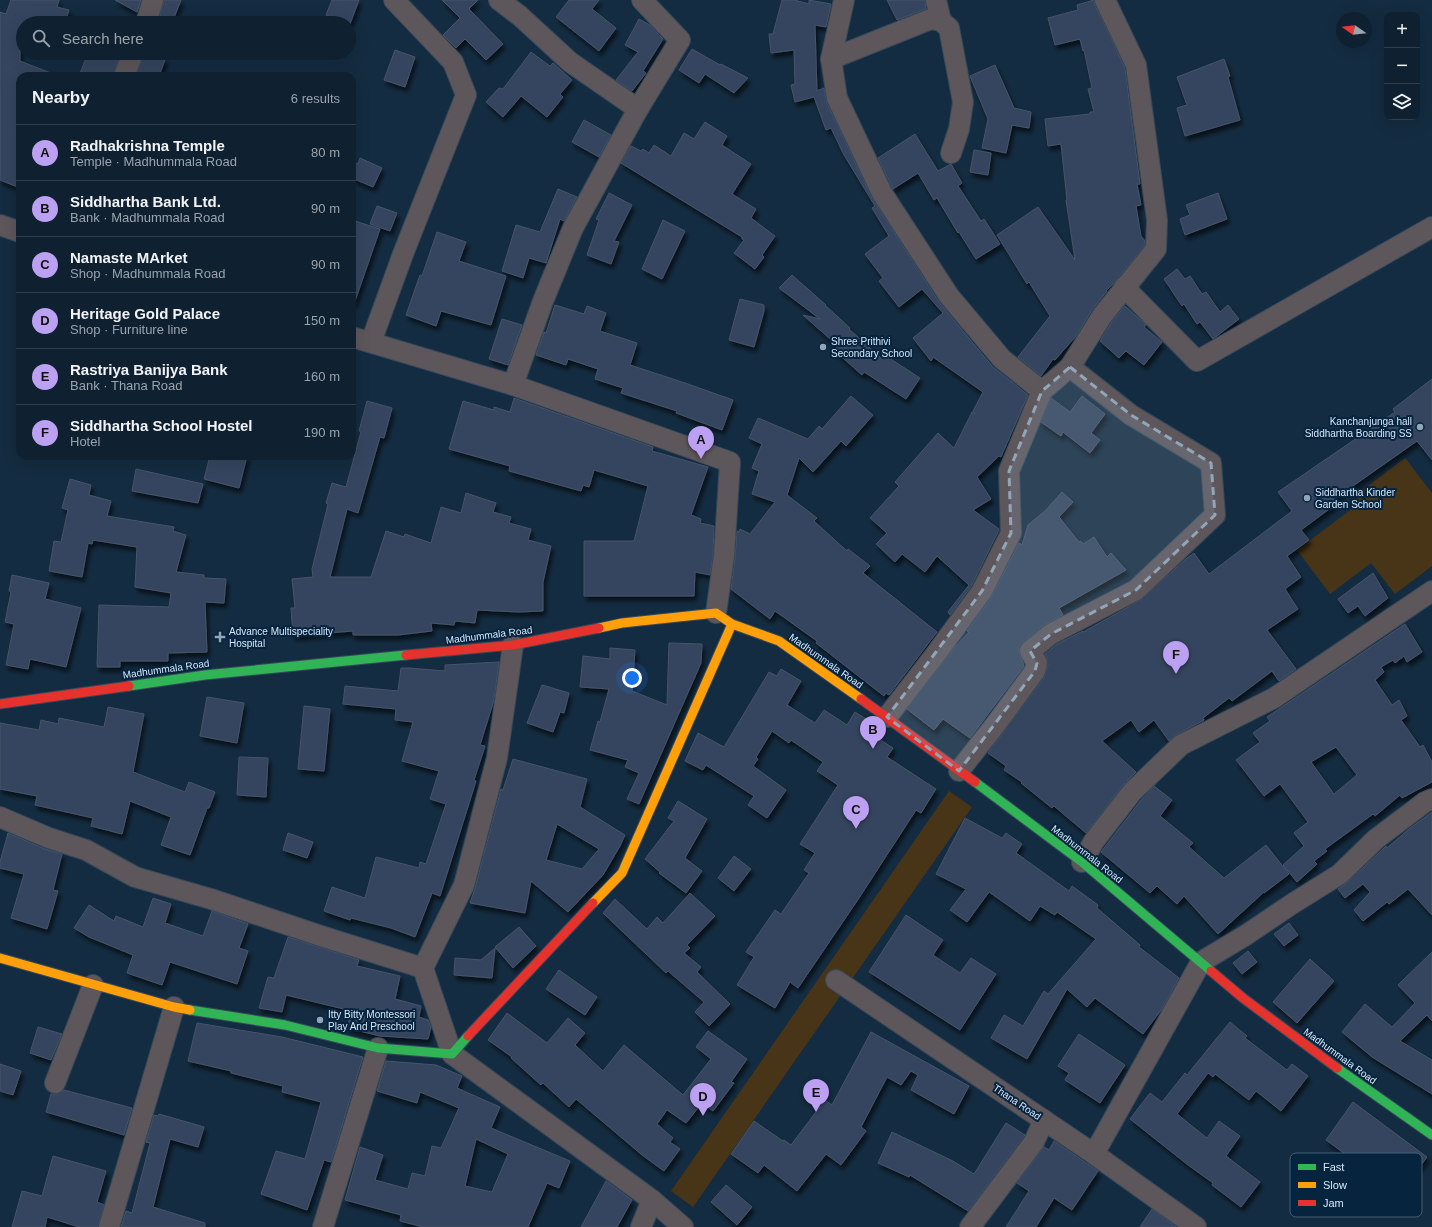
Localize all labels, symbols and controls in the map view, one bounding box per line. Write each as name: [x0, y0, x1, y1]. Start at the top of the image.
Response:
north arrow: [1336, 12, 1372, 48]
map controls: [1384, 12, 1420, 120]
button: +: [1384, 12, 1420, 48]
search box: [16, 16, 356, 60]
icon: search: [30, 27, 52, 49]
text: Search here: [62, 30, 144, 47]
button: −: [1384, 48, 1420, 84]
button: layers: [1384, 84, 1420, 120]
text: Nearby: [32, 88, 90, 107]
text: 6 results: [291, 91, 340, 106]
text: Radhakrishna Temple: [70, 137, 225, 154]
text: A: [40, 145, 50, 160]
text: 80 m: [311, 145, 340, 160]
text: Temple · Madhummala Road: [70, 154, 237, 169]
text: Siddhartha Bank Ltd.: [70, 193, 221, 210]
text: B: [40, 201, 50, 216]
text: 90 m: [311, 201, 340, 216]
text: Bank · Madhummala Road: [70, 210, 225, 225]
text: Namaste MArket: [70, 249, 188, 266]
text: C: [40, 257, 50, 272]
text: 90 m: [311, 257, 340, 272]
text: Shop · Madhummala Road: [70, 266, 225, 281]
text: Heritage Gold Palace: [70, 305, 220, 322]
text: D: [40, 313, 50, 328]
text: 150 m: [304, 313, 340, 328]
text: Shop · Furniture line: [70, 322, 188, 337]
place label: Shree Prithivi Secondary School: [831, 336, 912, 359]
marker: Shree Prithivi Secondary School: [818, 342, 828, 352]
text: Rastriya Banijya Bank: [70, 361, 228, 378]
text: E: [41, 369, 49, 384]
text: 160 m: [304, 369, 340, 384]
text: Bank · Thana Road: [70, 378, 183, 393]
place label: Kanchanjunga hall Siddhartha Boarding SS: [1305, 416, 1412, 439]
text: Siddhartha School Hostel: [70, 417, 253, 434]
marker: Kanchanjunga hall Siddhartha Boarding SS: [1415, 422, 1425, 432]
text: F: [41, 425, 49, 440]
text: 190 m: [304, 425, 340, 440]
pin: A: [688, 426, 714, 459]
text: Hotel: [70, 434, 100, 449]
place label: Siddhartha Kinder Garden School: [1315, 487, 1396, 510]
marker: Siddhartha Kinder Garden School: [1302, 493, 1312, 503]
street label: Madhummala Road: [445, 624, 533, 646]
place label: Advance Multispeciality Hospital: [229, 626, 333, 649]
marker: Advance Multispeciality Hospital: [214, 631, 226, 643]
street label: Madhummala Road: [787, 631, 865, 691]
pin: F: [1163, 641, 1189, 674]
street label: Madhummala Road: [122, 657, 210, 681]
your location: [622, 668, 642, 688]
pin: B: [860, 716, 886, 749]
pin: C: [843, 796, 869, 829]
street label: Madhummala Road: [1049, 823, 1125, 885]
place label: Itty Bitty Montessori Play And Preschool: [328, 1009, 415, 1032]
marker: Itty Bitty Montessori Play And Preschool: [315, 1015, 325, 1025]
street label: Madhummala Road: [1301, 1026, 1379, 1086]
pin: E: [803, 1079, 829, 1112]
street label: Thana Road: [991, 1082, 1043, 1122]
pin: D: [690, 1083, 716, 1116]
legend: [1290, 1153, 1422, 1217]
text: Fast: [1323, 1161, 1344, 1173]
text: Slow: [1323, 1179, 1347, 1191]
text: Jam: [1323, 1197, 1344, 1209]

